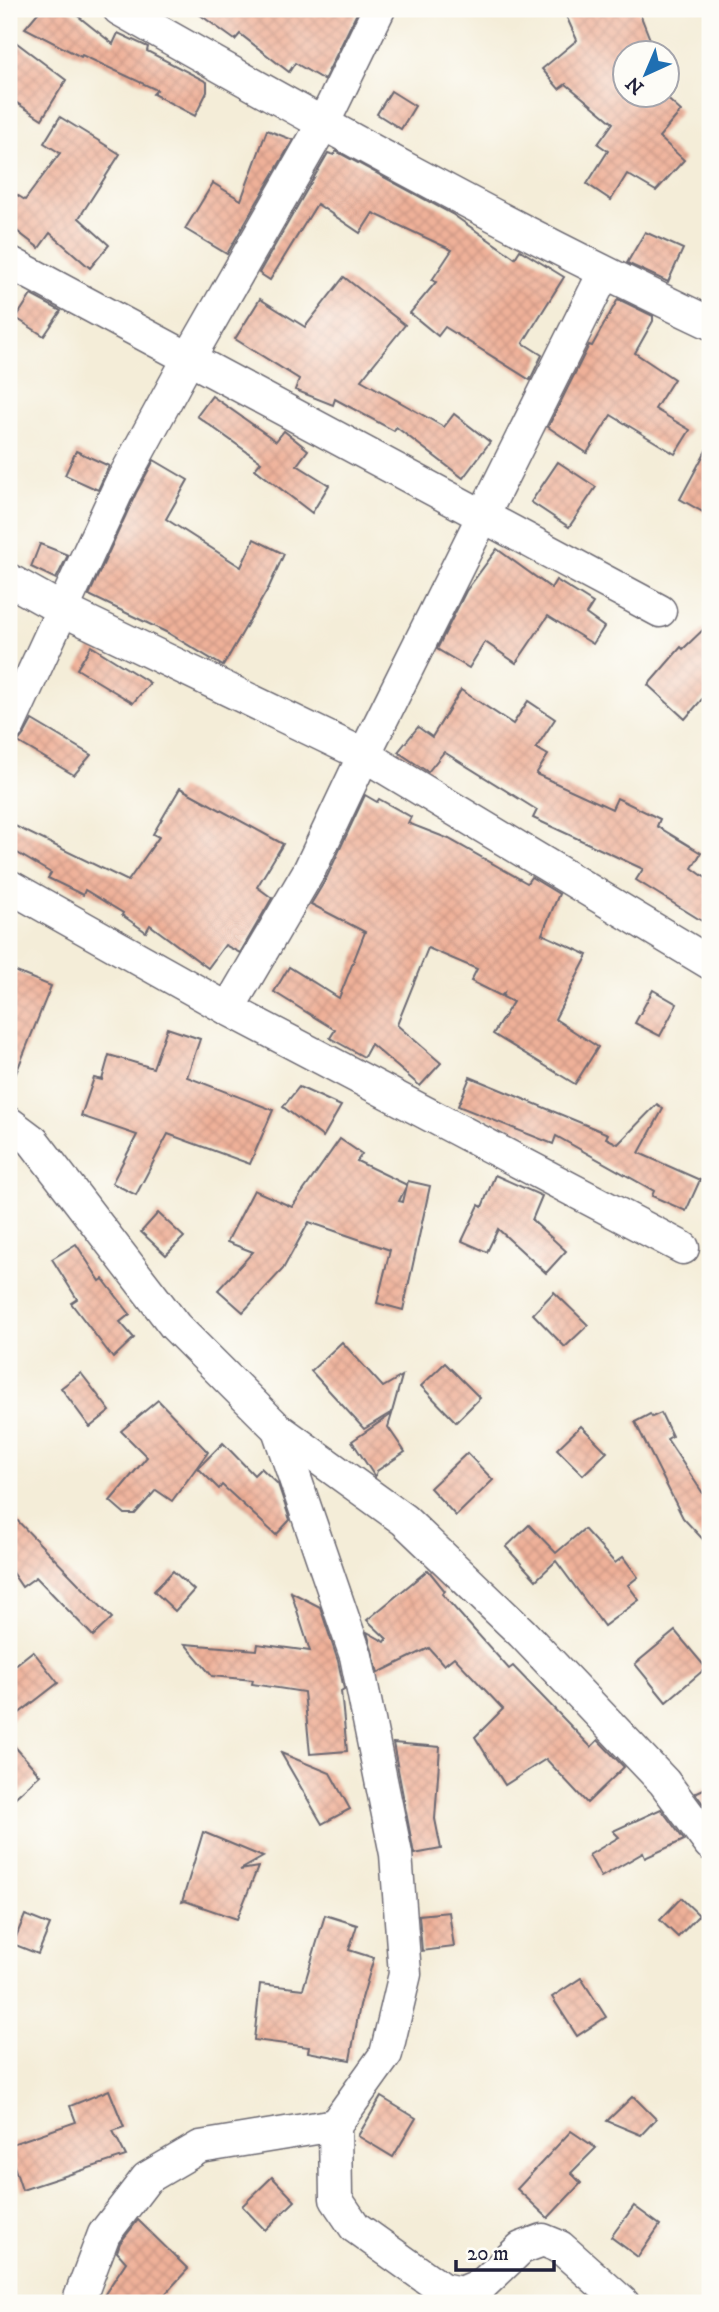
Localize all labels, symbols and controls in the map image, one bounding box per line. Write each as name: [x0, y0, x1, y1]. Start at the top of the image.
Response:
north arrow: [610, 38, 680, 108]
text: N: [621, 71, 649, 99]
scale bar: [456, 2228, 554, 2272]
text: 20 m: [467, 2241, 509, 2267]

